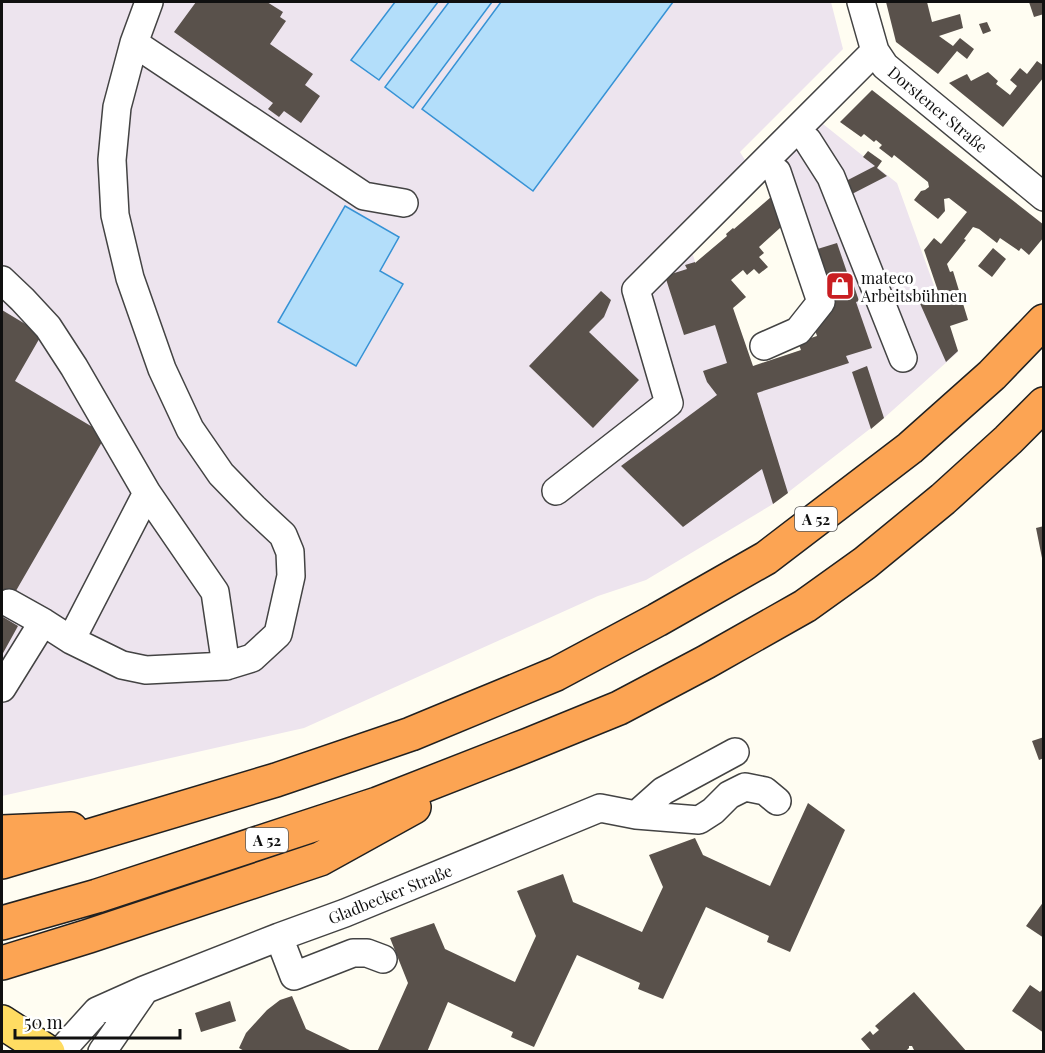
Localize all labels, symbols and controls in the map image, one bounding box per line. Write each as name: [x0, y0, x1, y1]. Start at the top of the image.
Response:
street label: Dorstener Straße: [884, 61, 992, 157]
place label: mateco Arbeitsbühnen: [860, 267, 968, 306]
shop icon: mateco Arbeitsbühnen: [824, 270, 856, 302]
road number: A 52: [795, 507, 837, 531]
road number: A 52: [246, 828, 288, 852]
street label: Gladbecker Straße: [325, 860, 455, 928]
scale bar: [15, 1002, 180, 1040]
text: 50 m: [24, 1010, 63, 1034]

